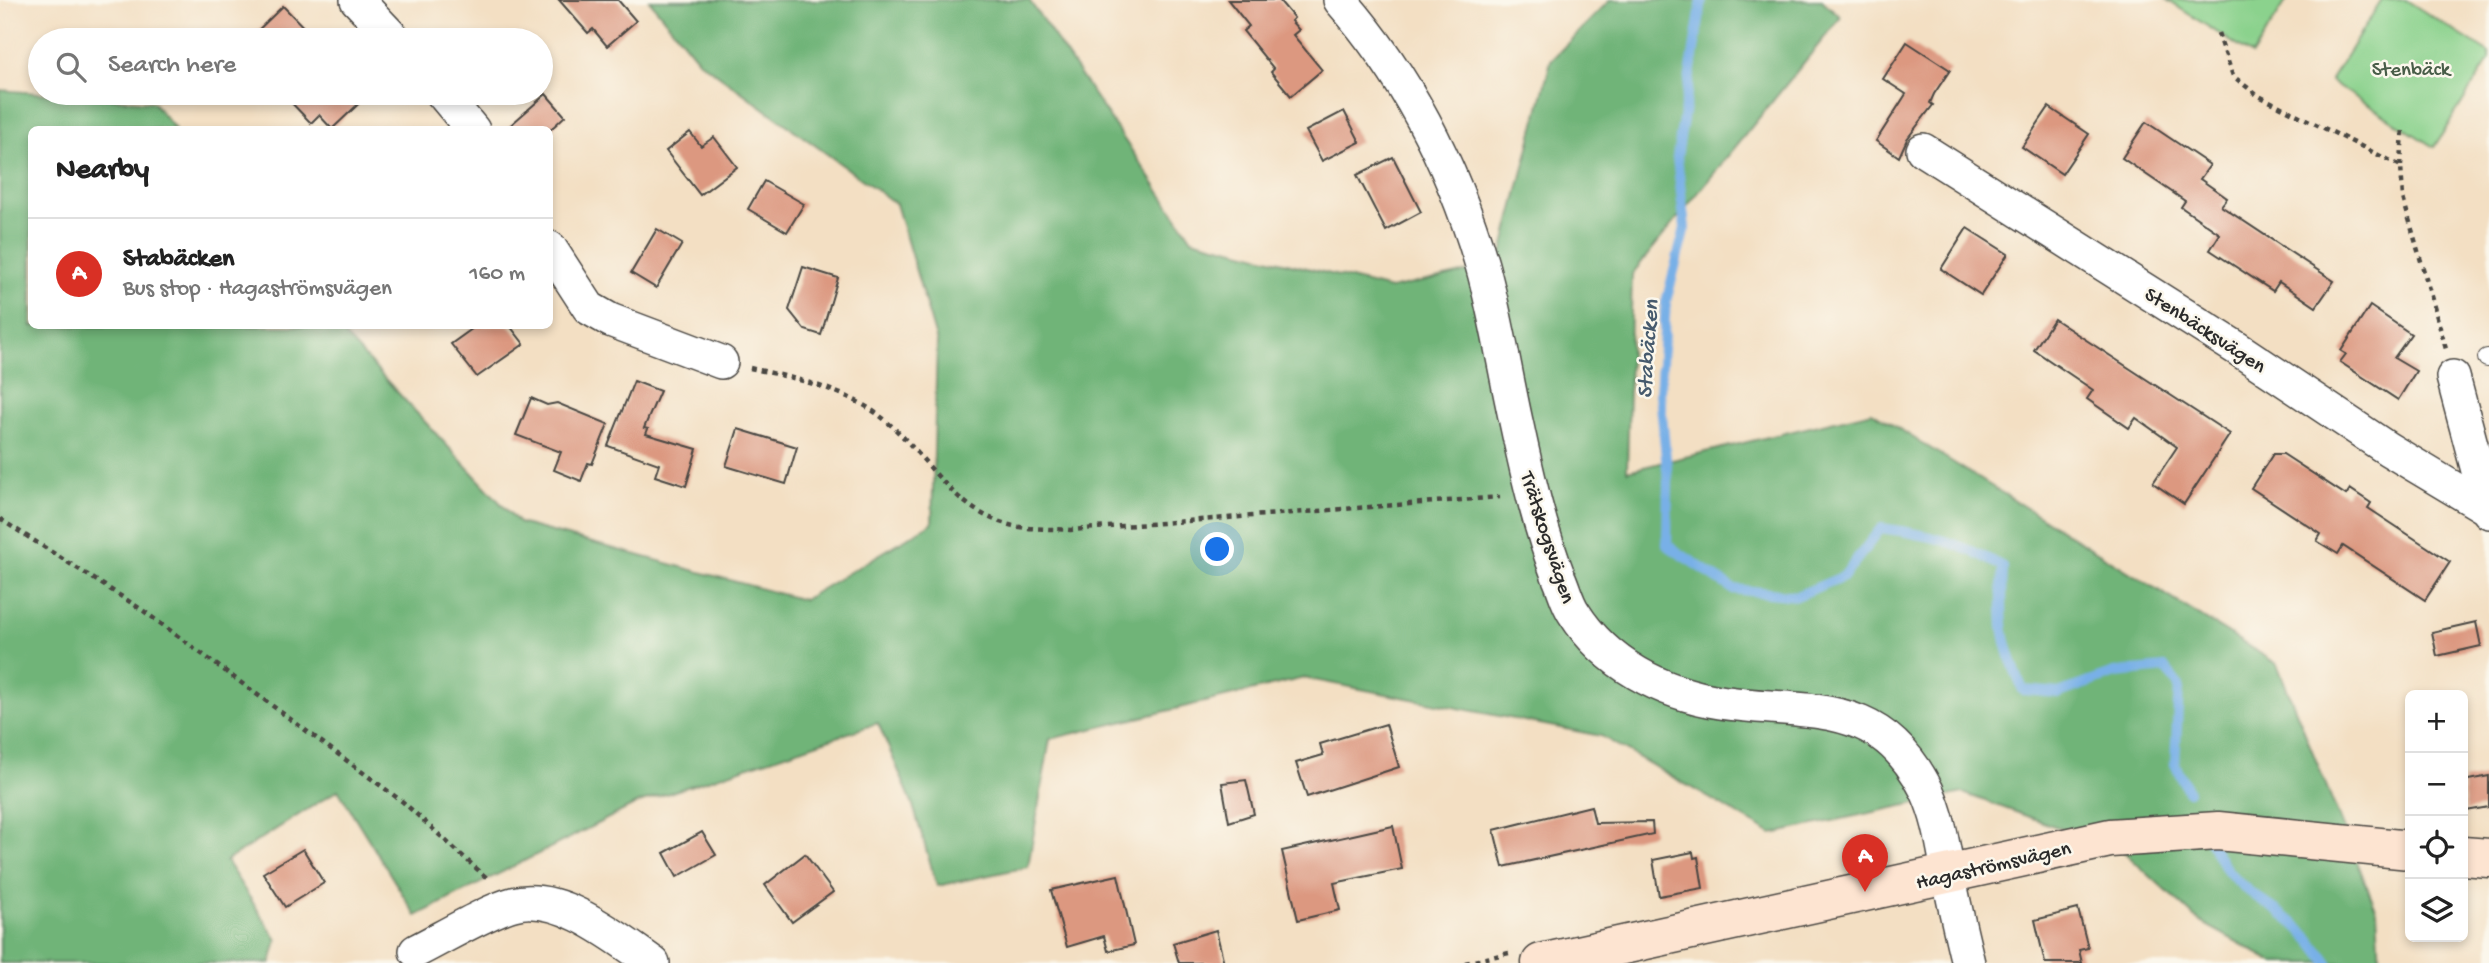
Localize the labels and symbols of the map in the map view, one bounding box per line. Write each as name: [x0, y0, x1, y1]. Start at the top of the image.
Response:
park label: Stenbäck: [2372, 59, 2453, 84]
street label: Stenbäcksvägen: [2139, 283, 2270, 380]
water label: Stabäcken: [1633, 298, 1666, 399]
street label: Trätskogsvägen: [1512, 468, 1579, 607]
your location: [1200, 532, 1234, 566]
pin: A: [1842, 834, 1888, 892]
street label: Hagaströmsvägen: [1914, 837, 2074, 897]

